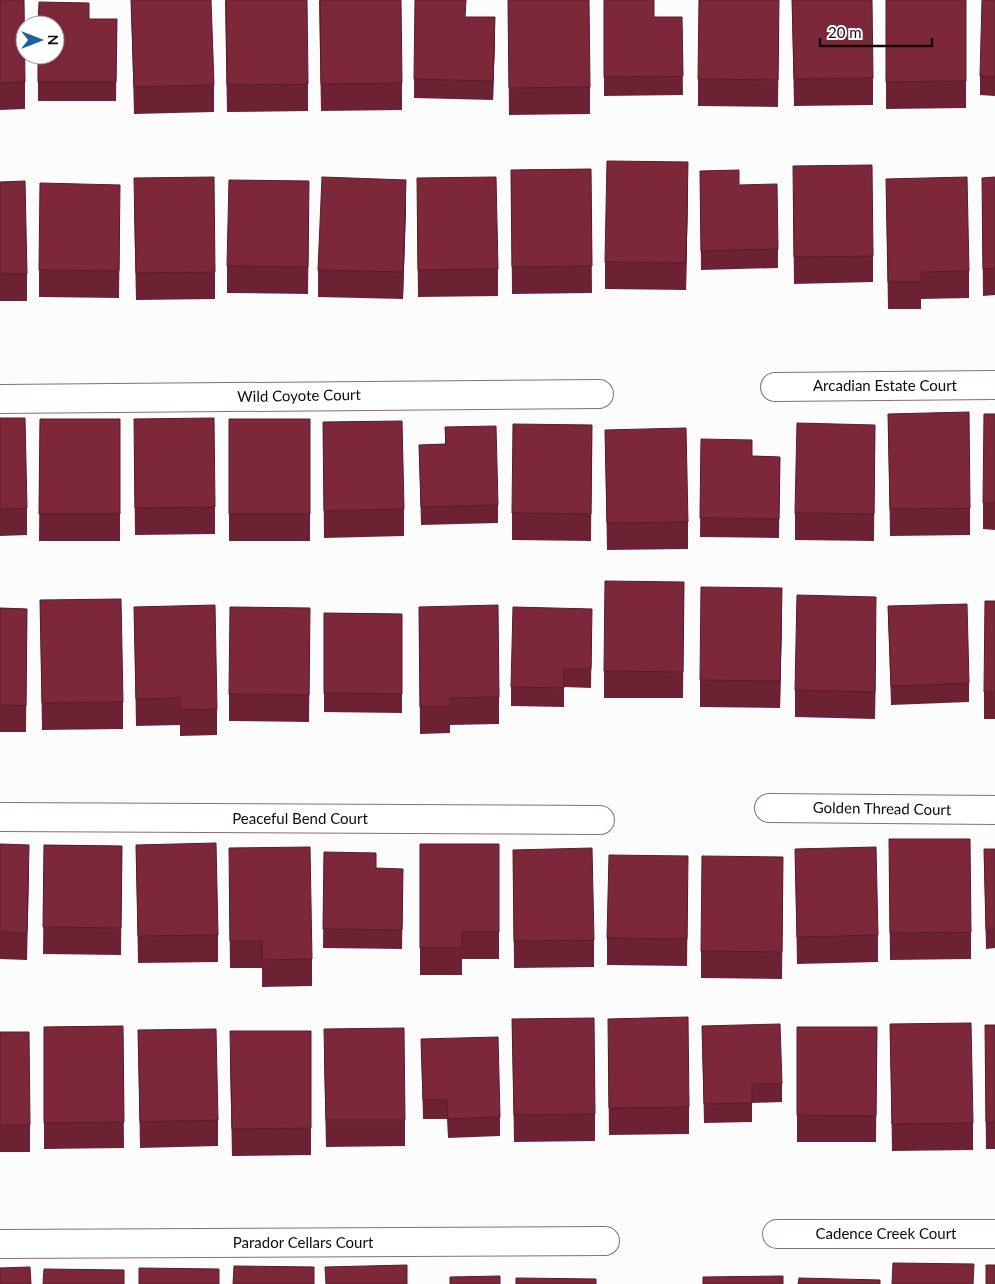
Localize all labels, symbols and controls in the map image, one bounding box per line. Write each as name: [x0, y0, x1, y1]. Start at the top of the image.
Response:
north arrow: [15, 15, 65, 65]
scale bar: [820, 15, 932, 47]
text: 20 m: [828, 23, 862, 41]
text: N: [45, 35, 62, 45]
street label: Arcadian Estate Court: [813, 376, 958, 394]
street label: Wild Coyote Court: [237, 385, 362, 405]
street label: Golden Thread Court: [813, 798, 952, 818]
street label: Peaceful Bend Court: [232, 809, 368, 827]
street label: Cadence Creek Court: [816, 1224, 957, 1242]
street label: Parador Cellars Court: [233, 1233, 374, 1251]

